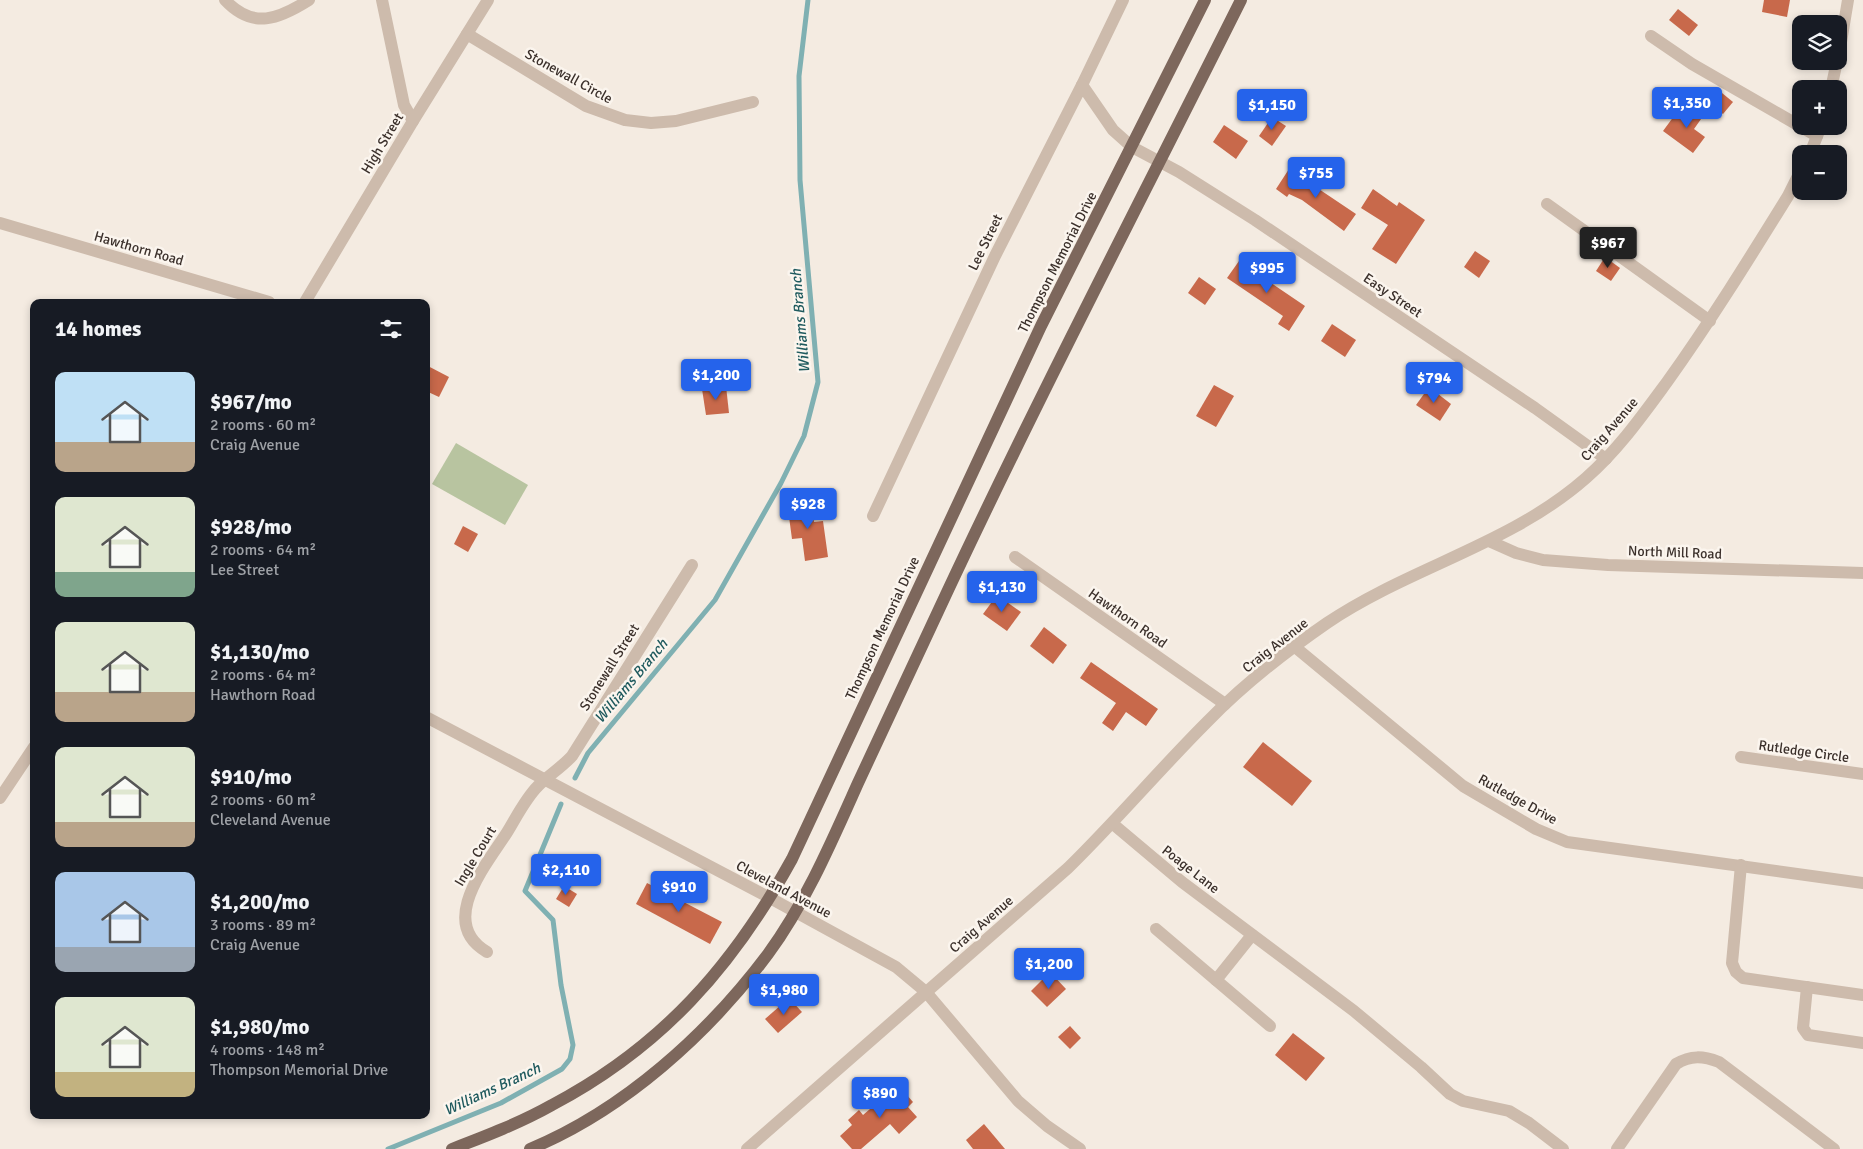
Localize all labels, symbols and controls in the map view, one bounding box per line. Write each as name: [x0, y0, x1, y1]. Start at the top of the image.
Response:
map controls: [1792, 15, 1847, 200]
button: layers: [1792, 15, 1847, 70]
street label: Stonewall Circle: [522, 45, 615, 107]
button: +: [1792, 80, 1847, 135]
pin: $1,350: [1646, 86, 1728, 129]
pin: $1,150: [1231, 88, 1313, 131]
text: $1,350: [1663, 93, 1711, 113]
text: $1,150: [1248, 95, 1296, 115]
street label: High Street: [358, 110, 407, 177]
button: −: [1792, 145, 1847, 200]
pin: $755: [1286, 156, 1346, 199]
text: $755: [1299, 163, 1333, 183]
street label: Thompson Memorial Drive: [1014, 189, 1100, 336]
street label: Lee Street: [965, 211, 1006, 273]
pin: $967: [1578, 226, 1638, 269]
street label: Hawthorn Road: [92, 228, 186, 269]
text: $967: [1591, 233, 1625, 253]
pin: $995: [1237, 252, 1297, 294]
text: $995: [1250, 258, 1284, 278]
water label: Williams Branch: [786, 268, 814, 374]
street label: Easy Street: [1360, 270, 1425, 321]
icon: filters: [377, 315, 405, 343]
text: 14 homes: [55, 316, 141, 342]
pin: $1,200: [675, 358, 757, 401]
pin: $794: [1404, 362, 1464, 404]
text: $1,200: [692, 365, 740, 385]
text: $794: [1417, 368, 1451, 388]
text: $967/mo: [210, 389, 292, 415]
icon: home: [95, 392, 155, 452]
street label: Craig Avenue: [1577, 394, 1642, 465]
text: 2 rooms · 60 m²: [210, 415, 316, 435]
text: Craig Avenue: [210, 435, 300, 455]
pin: $928: [778, 488, 838, 530]
text: $928: [791, 494, 825, 514]
text: $928/mo: [210, 514, 292, 540]
icon: home: [95, 517, 155, 577]
text: 2 rooms · 64 m²: [210, 540, 316, 560]
street label: North Mill Road: [1628, 542, 1722, 563]
street label: Thompson Memorial Drive: [842, 554, 923, 703]
text: Lee Street: [210, 560, 279, 580]
pin: $1,130: [961, 570, 1043, 613]
text: $1,130: [978, 577, 1026, 597]
street label: Hawthorn Road: [1085, 585, 1170, 652]
street label: Craig Avenue: [1239, 614, 1312, 676]
street label: Stonewall Street: [576, 621, 643, 714]
water label: Williams Branch: [591, 635, 672, 727]
text: $1,130/mo: [210, 639, 309, 665]
icon: home: [95, 642, 155, 702]
text: 2 rooms · 64 m²: [210, 665, 316, 685]
text: Hawthorn Road: [210, 685, 316, 705]
street label: Rutledge Circle: [1758, 737, 1850, 766]
text: $910/mo: [210, 764, 292, 790]
icon: home: [95, 767, 155, 827]
street label: Rutledge Drive: [1475, 771, 1560, 828]
text: 2 rooms · 60 m²: [210, 790, 316, 810]
text: Cleveland Avenue: [210, 810, 331, 830]
street label: Ingle Court: [451, 823, 500, 889]
street label: Poage Lane: [1159, 842, 1223, 897]
pin: $2,110: [525, 854, 607, 896]
street label: Cleveland Avenue: [733, 857, 834, 922]
text: $2,110: [542, 860, 590, 880]
pin: $910: [649, 870, 709, 913]
text: $910: [662, 877, 696, 897]
text: $1,200/mo: [210, 889, 309, 915]
icon: home: [95, 892, 155, 952]
street label: Craig Avenue: [946, 892, 1017, 957]
text: 3 rooms · 89 m²: [210, 915, 316, 935]
text: Craig Avenue: [210, 935, 300, 955]
pin: $1,200: [1008, 948, 1090, 990]
text: $1,200: [1025, 954, 1073, 974]
pin: $1,980: [743, 974, 825, 1016]
text: $1,980: [760, 980, 808, 1000]
text: $1,980/mo: [210, 1014, 309, 1040]
icon: home: [95, 1017, 155, 1077]
text: 4 rooms · 148 m²: [210, 1040, 325, 1060]
water label: Williams Branch: [441, 1058, 544, 1119]
text: Thompson Memorial Drive: [210, 1060, 388, 1080]
pin: $890: [850, 1076, 910, 1119]
text: $890: [863, 1083, 897, 1103]

